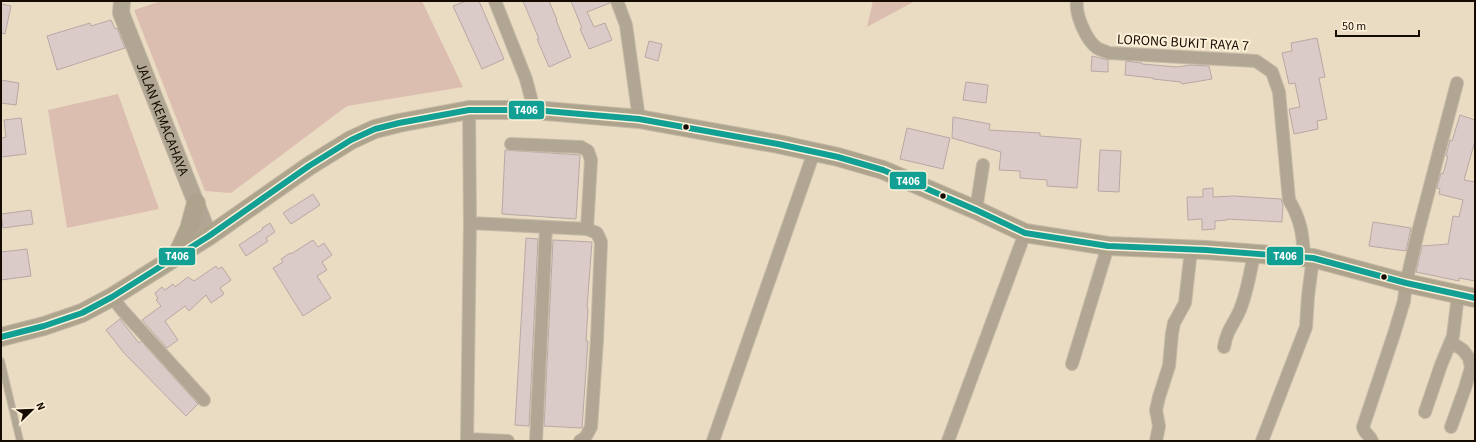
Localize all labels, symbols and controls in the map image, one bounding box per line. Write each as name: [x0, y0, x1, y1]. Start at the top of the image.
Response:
scale bar: [1336, 12, 1419, 38]
text: 50 m: [1342, 18, 1366, 35]
street label: LORONG BUKIT RAYA 7: [1117, 30, 1249, 56]
street label: JALAN KEMACAHAYA: [131, 60, 193, 179]
line badge: T406: [508, 100, 545, 120]
text: T406: [514, 103, 538, 118]
unlabelled marker: [681, 122, 691, 132]
line badge: T406: [889, 171, 927, 190]
text: T406: [896, 174, 920, 189]
unlabelled marker: [938, 191, 948, 201]
line badge: T406: [1266, 246, 1304, 266]
line badge: T406: [158, 247, 196, 266]
text: T406: [165, 249, 189, 264]
text: T406: [1273, 249, 1297, 264]
unlabelled marker: [1379, 272, 1389, 282]
north arrow: [12, 390, 52, 430]
text: N: [32, 400, 49, 413]

